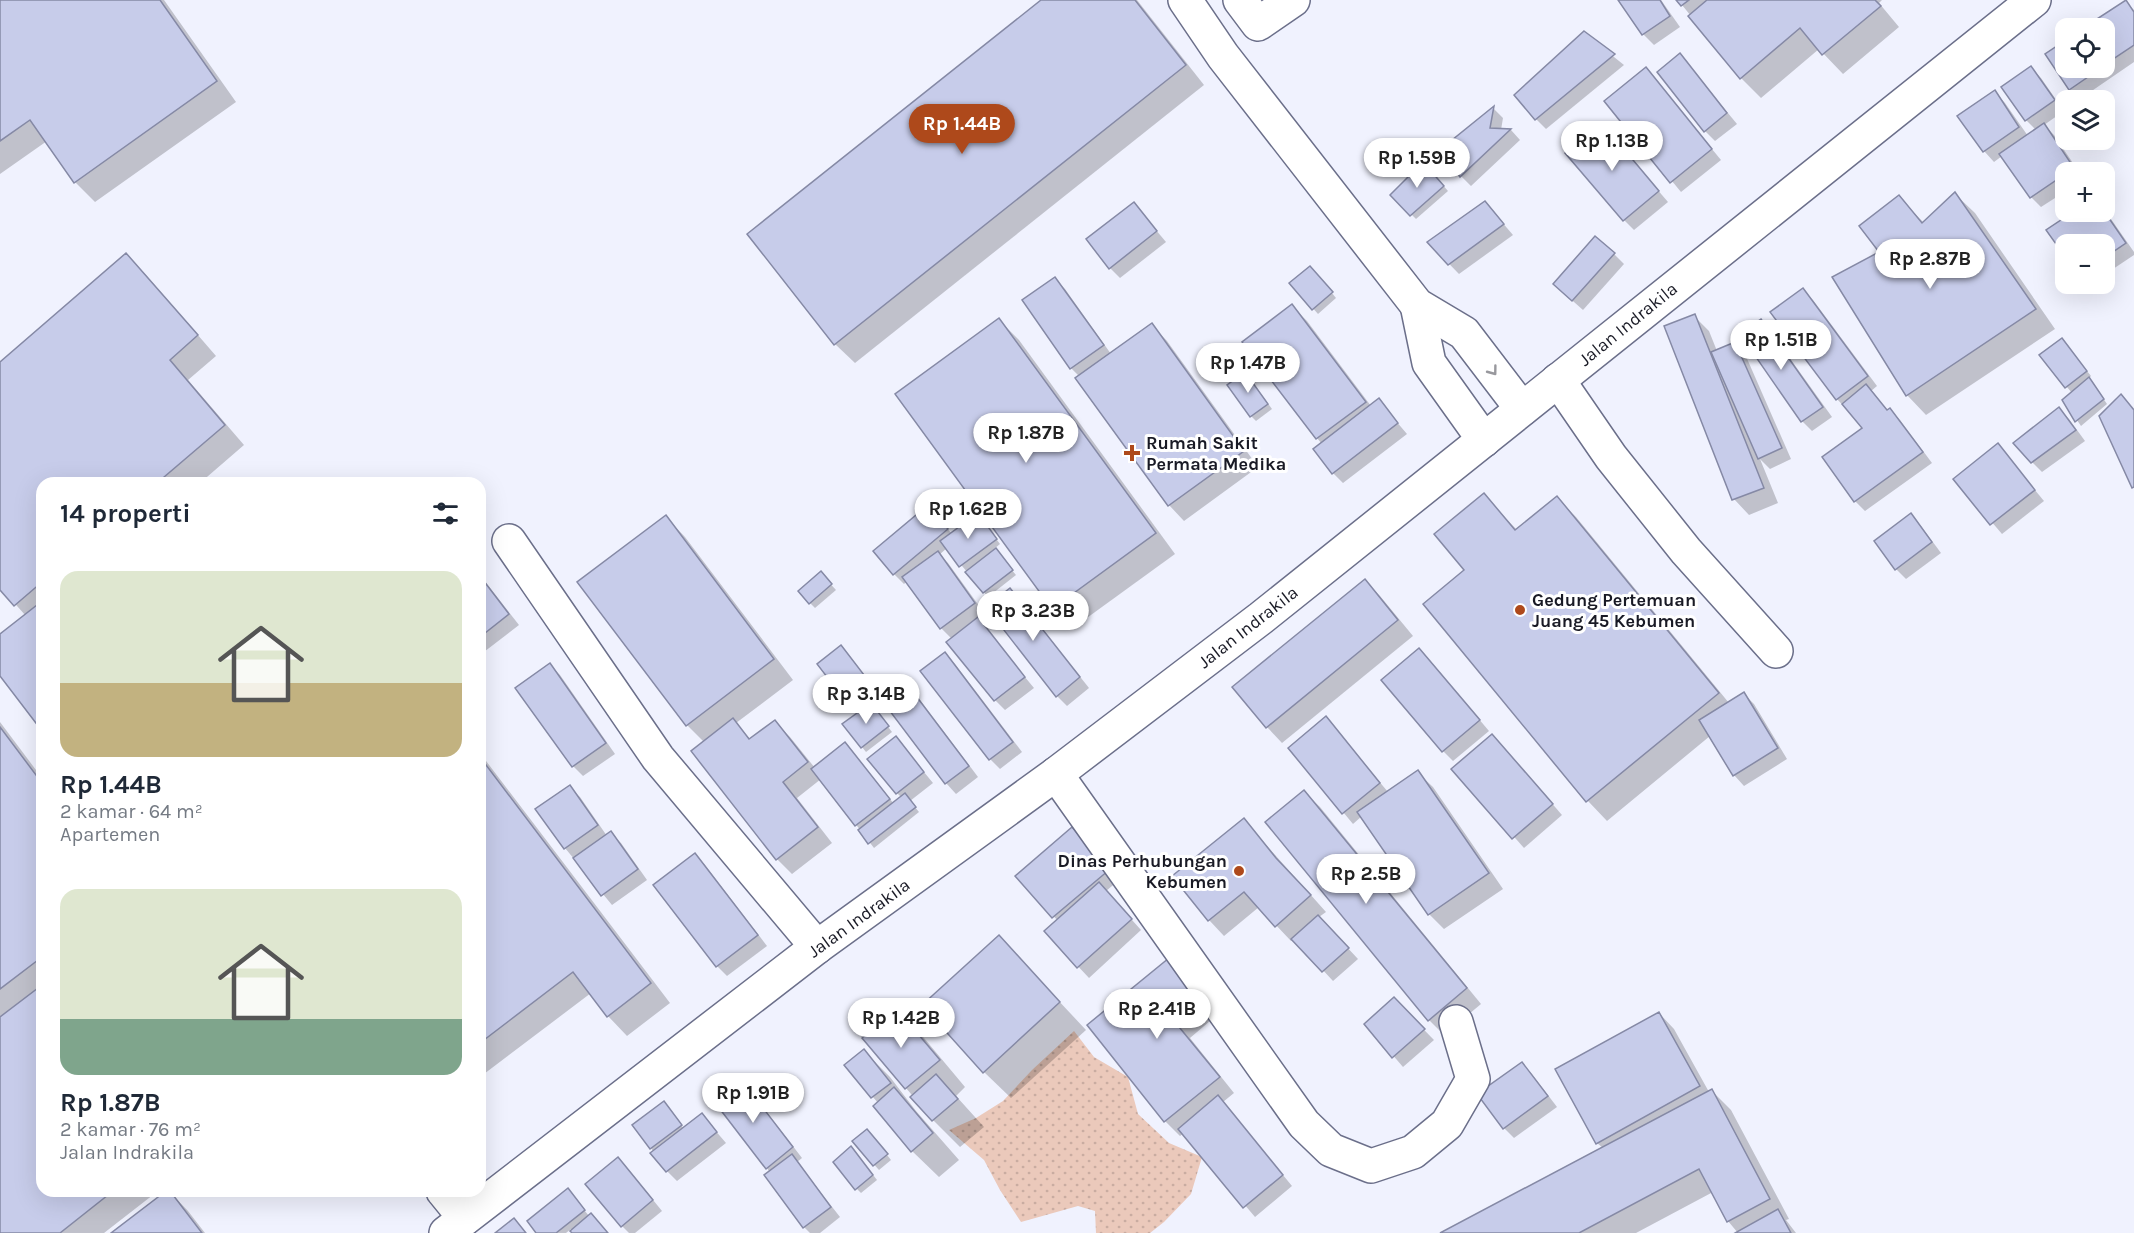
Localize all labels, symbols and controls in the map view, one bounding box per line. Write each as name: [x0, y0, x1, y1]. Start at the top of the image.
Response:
map controls: [2055, 18, 2115, 294]
button: locate: [2055, 18, 2115, 78]
button: layers: [2055, 90, 2115, 150]
pin: Rp 1.44B: [900, 104, 1024, 155]
text: Rp 1.44B: [923, 112, 1001, 135]
pin: Rp 1.13B: [1550, 121, 1674, 172]
text: Rp 1.13B: [1575, 129, 1649, 152]
pin: Rp 1.59B: [1355, 138, 1479, 189]
text: Rp 1.59B: [1378, 146, 1456, 169]
button: +: [2055, 162, 2115, 222]
button: −: [2055, 234, 2115, 294]
pin: Rp 2.87B: [1868, 239, 1992, 290]
text: Rp 2.87B: [1889, 247, 1971, 270]
street label: Jalan Indrakila: [1574, 277, 1682, 371]
pin: Rp 1.51B: [1719, 320, 1843, 371]
text: Rp 1.51B: [1744, 328, 1818, 351]
pin: Rp 1.47B: [1186, 343, 1310, 394]
text: Rp 1.47B: [1210, 351, 1286, 374]
one-way arrow: [1486, 365, 1497, 376]
pin: Rp 1.87B: [964, 413, 1088, 464]
text: Rp 1.87B: [987, 421, 1065, 444]
place label: Rumah Sakit Permata Medika: [1146, 432, 1286, 475]
marker: Rumah Sakit Permata Medika: [1123, 444, 1141, 462]
pin: Rp 1.62B: [906, 489, 1030, 540]
icon: filters: [429, 497, 462, 530]
text: Rp 1.62B: [929, 497, 1007, 520]
text: 14 properti: [60, 498, 191, 529]
street label: Jalan Indrakila: [1194, 581, 1302, 673]
place label: Gedung Pertemuan Juang 45 Kebumen: [1532, 589, 1696, 632]
pin: Rp 3.23B: [971, 591, 1095, 642]
text: Rp 3.23B: [991, 599, 1075, 622]
marker: Gedung Pertemuan Juang 45 Kebumen: [1513, 603, 1527, 617]
icon: home: [207, 610, 315, 718]
pin: Rp 3.14B: [804, 674, 928, 725]
text: Rp 3.14B: [827, 682, 905, 705]
text: Rp 1.44B: [60, 769, 162, 800]
text: 2 kamar · 64 m²: [60, 800, 203, 823]
text: Apartemen: [60, 823, 160, 846]
place label: Dinas Perhubungan Kebumen: [1058, 850, 1227, 893]
pin: Rp 2.5B: [1311, 854, 1421, 905]
text: Rp 2.5B: [1330, 862, 1402, 885]
marker: Dinas Perhubungan Kebumen: [1232, 864, 1246, 878]
street label: Jalan Indrakila: [804, 874, 914, 962]
icon: home: [207, 928, 315, 1036]
pin: Rp 2.41B: [1095, 989, 1219, 1040]
text: Rp 2.41B: [1118, 997, 1196, 1020]
pin: Rp 1.42B: [839, 998, 963, 1049]
text: Rp 1.42B: [862, 1006, 940, 1029]
pin: Rp 1.91B: [691, 1073, 815, 1124]
text: Rp 1.91B: [716, 1081, 790, 1104]
text: Rp 1.87B: [60, 1087, 161, 1118]
text: 2 kamar · 76 m²: [60, 1118, 201, 1141]
text: Jalan Indrakila: [60, 1141, 194, 1164]

